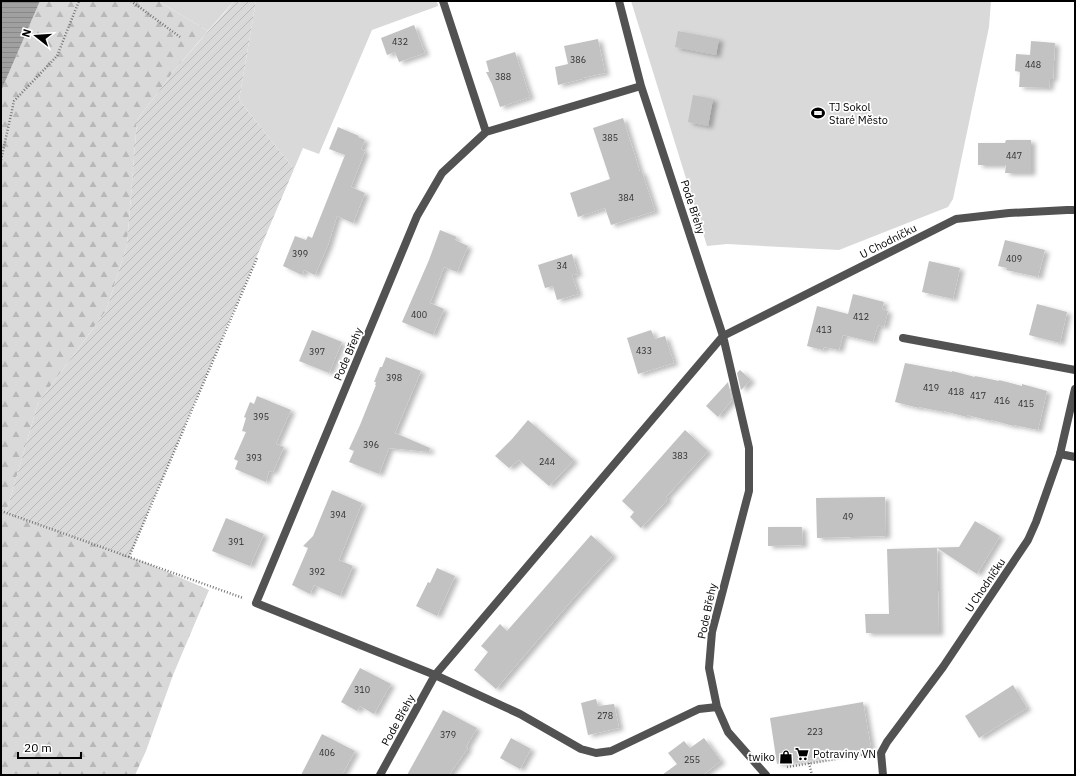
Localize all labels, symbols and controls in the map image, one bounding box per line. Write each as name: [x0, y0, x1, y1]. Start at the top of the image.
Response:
north arrow: [16, 16, 56, 56]
text: N: [19, 27, 34, 39]
house number: 432: [392, 36, 408, 47]
house number: 386: [570, 54, 586, 65]
house number: 448: [1025, 59, 1041, 70]
house number: 388: [495, 71, 511, 82]
place label: TJ Sokol Staré Město: [829, 100, 888, 127]
sports icon: TJ Sokol Staré Město: [810, 105, 826, 121]
house number: 385: [602, 132, 618, 143]
house number: 447: [1006, 150, 1022, 161]
street label: Pode Břehy: [678, 178, 709, 236]
house number: 384: [618, 192, 634, 203]
street label: U Chodníčku: [857, 221, 919, 261]
house number: 399: [292, 248, 308, 259]
house number: 409: [1006, 253, 1022, 264]
house number: 34: [557, 260, 567, 271]
house number: 400: [411, 309, 427, 320]
house number: 412: [853, 311, 869, 322]
house number: 413: [816, 324, 832, 335]
street label: Pode Břehy: [331, 325, 366, 383]
house number: 433: [636, 345, 652, 356]
house number: 397: [309, 346, 325, 357]
house number: 398: [386, 372, 402, 383]
house number: 419: [923, 382, 939, 393]
house number: 418: [948, 386, 964, 397]
house number: 417: [970, 390, 986, 401]
house number: 416: [994, 395, 1010, 406]
house number: 415: [1018, 398, 1034, 409]
house number: 395: [253, 411, 269, 422]
house number: 396: [363, 439, 379, 450]
house number: 383: [672, 450, 688, 461]
house number: 393: [246, 452, 262, 463]
house number: 244: [539, 456, 555, 467]
house number: 394: [330, 509, 346, 520]
house number: 49: [843, 511, 853, 522]
house number: 391: [228, 536, 244, 547]
street label: U Chodníčku: [962, 555, 1008, 615]
house number: 392: [309, 566, 325, 577]
street label: Pode Břehy: [694, 581, 720, 640]
house number: 310: [354, 684, 370, 695]
street label: Pode Břehy: [378, 691, 418, 748]
house number: 278: [597, 710, 613, 721]
house number: 223: [807, 726, 823, 737]
house number: 379: [440, 729, 456, 740]
scale bar: [18, 734, 81, 760]
text: 20 m: [24, 740, 52, 755]
supermarket icon: Potraviny VN: [794, 746, 810, 762]
house number: 406: [319, 747, 335, 758]
place label: Potraviny VN: [813, 747, 876, 761]
shop icon: twiko: [778, 749, 794, 765]
place label: twiko: [748, 750, 775, 764]
house number: 255: [684, 754, 700, 765]

